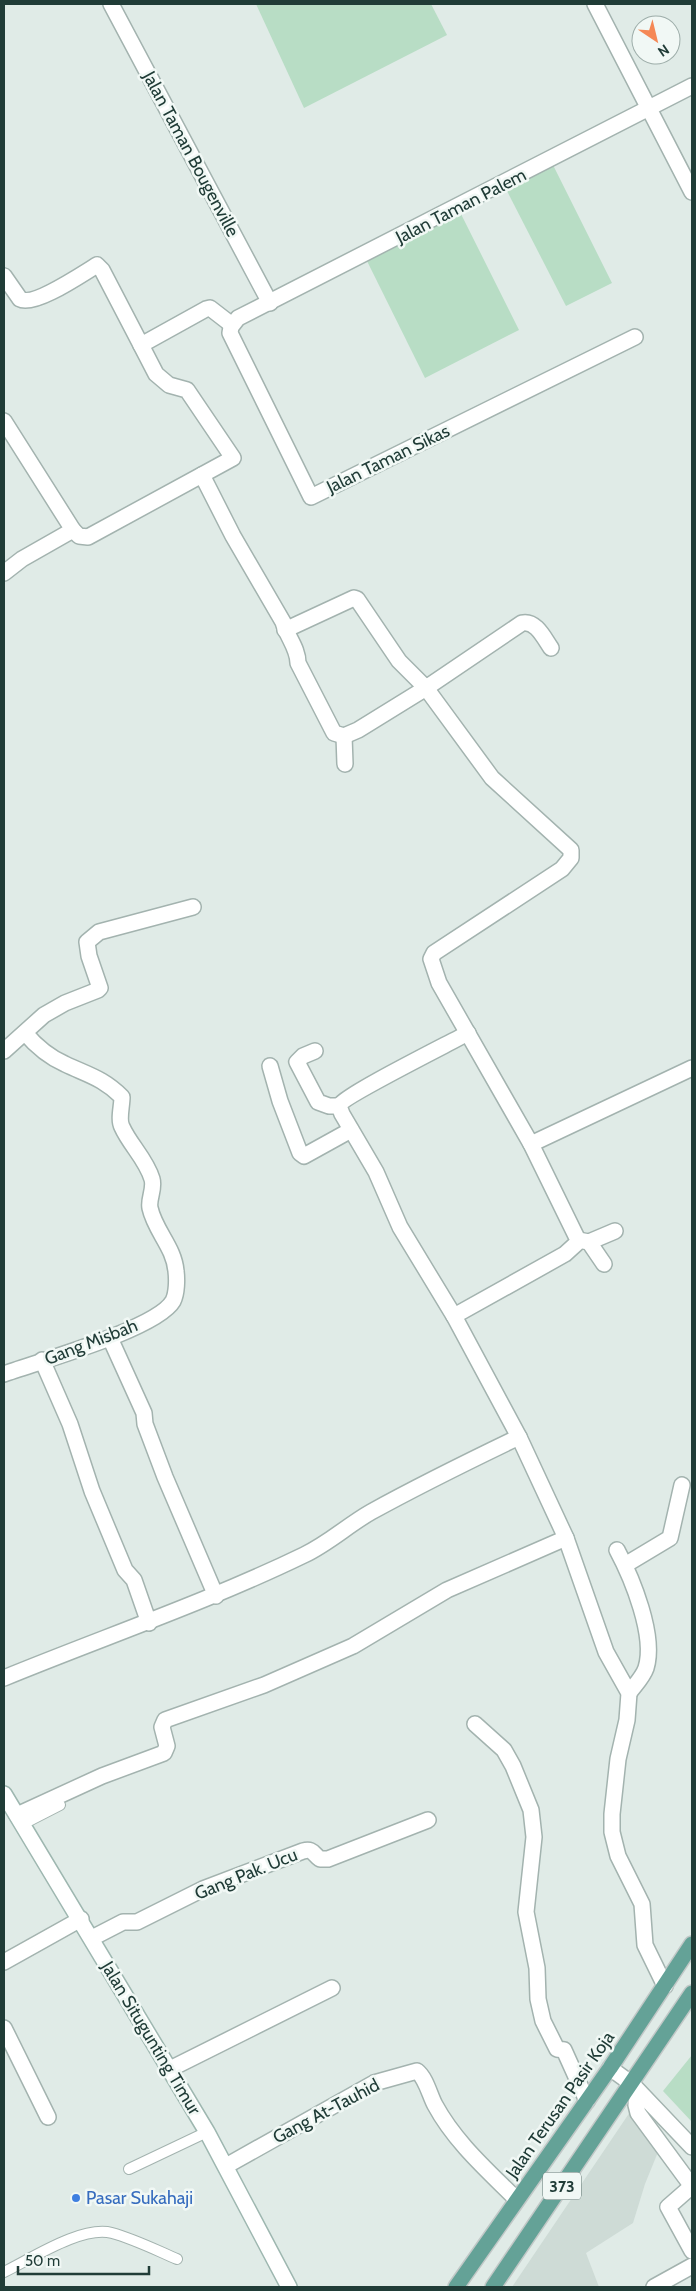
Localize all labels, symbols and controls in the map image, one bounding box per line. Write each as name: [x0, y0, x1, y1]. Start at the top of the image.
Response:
north arrow: [631, 15, 681, 65]
text: N: [654, 40, 673, 61]
street label: Jalan Taman Bougenville: [138, 67, 244, 240]
street label: Jalan Taman Palem: [391, 164, 530, 249]
street label: Jalan Taman Sikas: [322, 420, 453, 499]
street label: Gang Misbah: [41, 1314, 141, 1370]
street label: Gang Pak. Ucu: [191, 1843, 301, 1905]
street label: Jalan Situgunting Timur: [96, 1956, 206, 2119]
street label: Jalan Terusan Pasir Koja: [500, 2027, 619, 2184]
street label: Gang At-Tauhid: [269, 2074, 383, 2148]
road number: 373: [543, 2172, 581, 2200]
place label: Pasar Sukahaji: [86, 2187, 193, 2209]
marker: Pasar Sukahaji: [70, 2192, 82, 2204]
scale bar: [18, 2244, 149, 2276]
text: 50 m: [25, 2252, 60, 2270]

